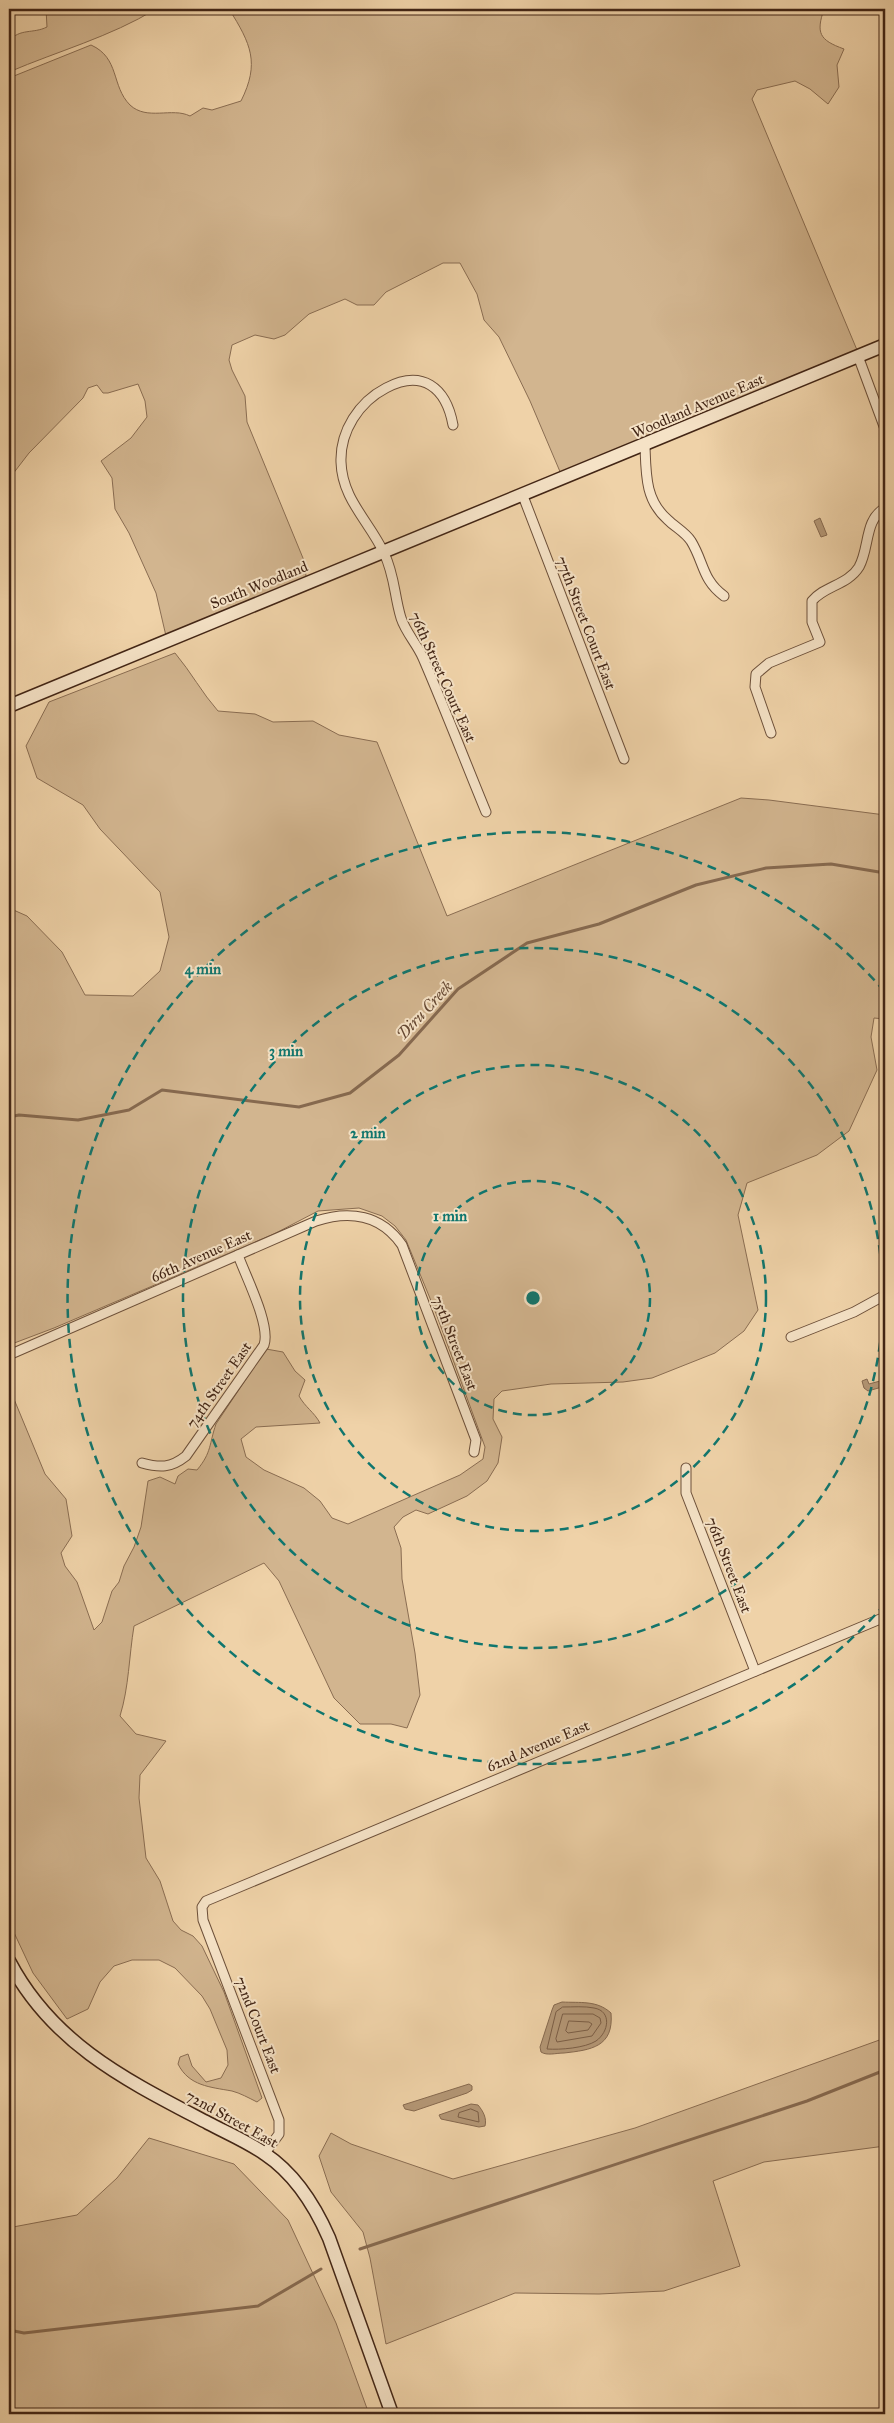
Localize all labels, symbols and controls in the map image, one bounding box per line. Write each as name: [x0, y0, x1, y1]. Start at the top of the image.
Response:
street label: Woodland Avenue East: [629, 370, 767, 442]
street label: 77th Street Court East: [552, 554, 620, 693]
street label: South Woodland: [208, 557, 311, 613]
street label: 76th Street Court East: [406, 609, 480, 746]
text: 4 min: [185, 960, 222, 979]
water label: Diru Creek: [392, 977, 456, 1044]
text: 3 min: [269, 1042, 304, 1061]
text: 2 min: [350, 1124, 387, 1142]
text: 1 min: [433, 1207, 468, 1225]
street label: 66th Avenue East: [148, 1225, 255, 1286]
centre of rings: [524, 1289, 542, 1307]
street label: 75th Street East: [429, 1293, 482, 1394]
street label: 74th Street East: [183, 1338, 256, 1432]
street label: 76th Street East: [703, 1515, 756, 1616]
street label: 62nd Avenue East: [484, 1716, 593, 1776]
street label: 72nd Court East: [231, 1974, 285, 2077]
street label: 72nd Street East: [183, 2086, 282, 2152]

